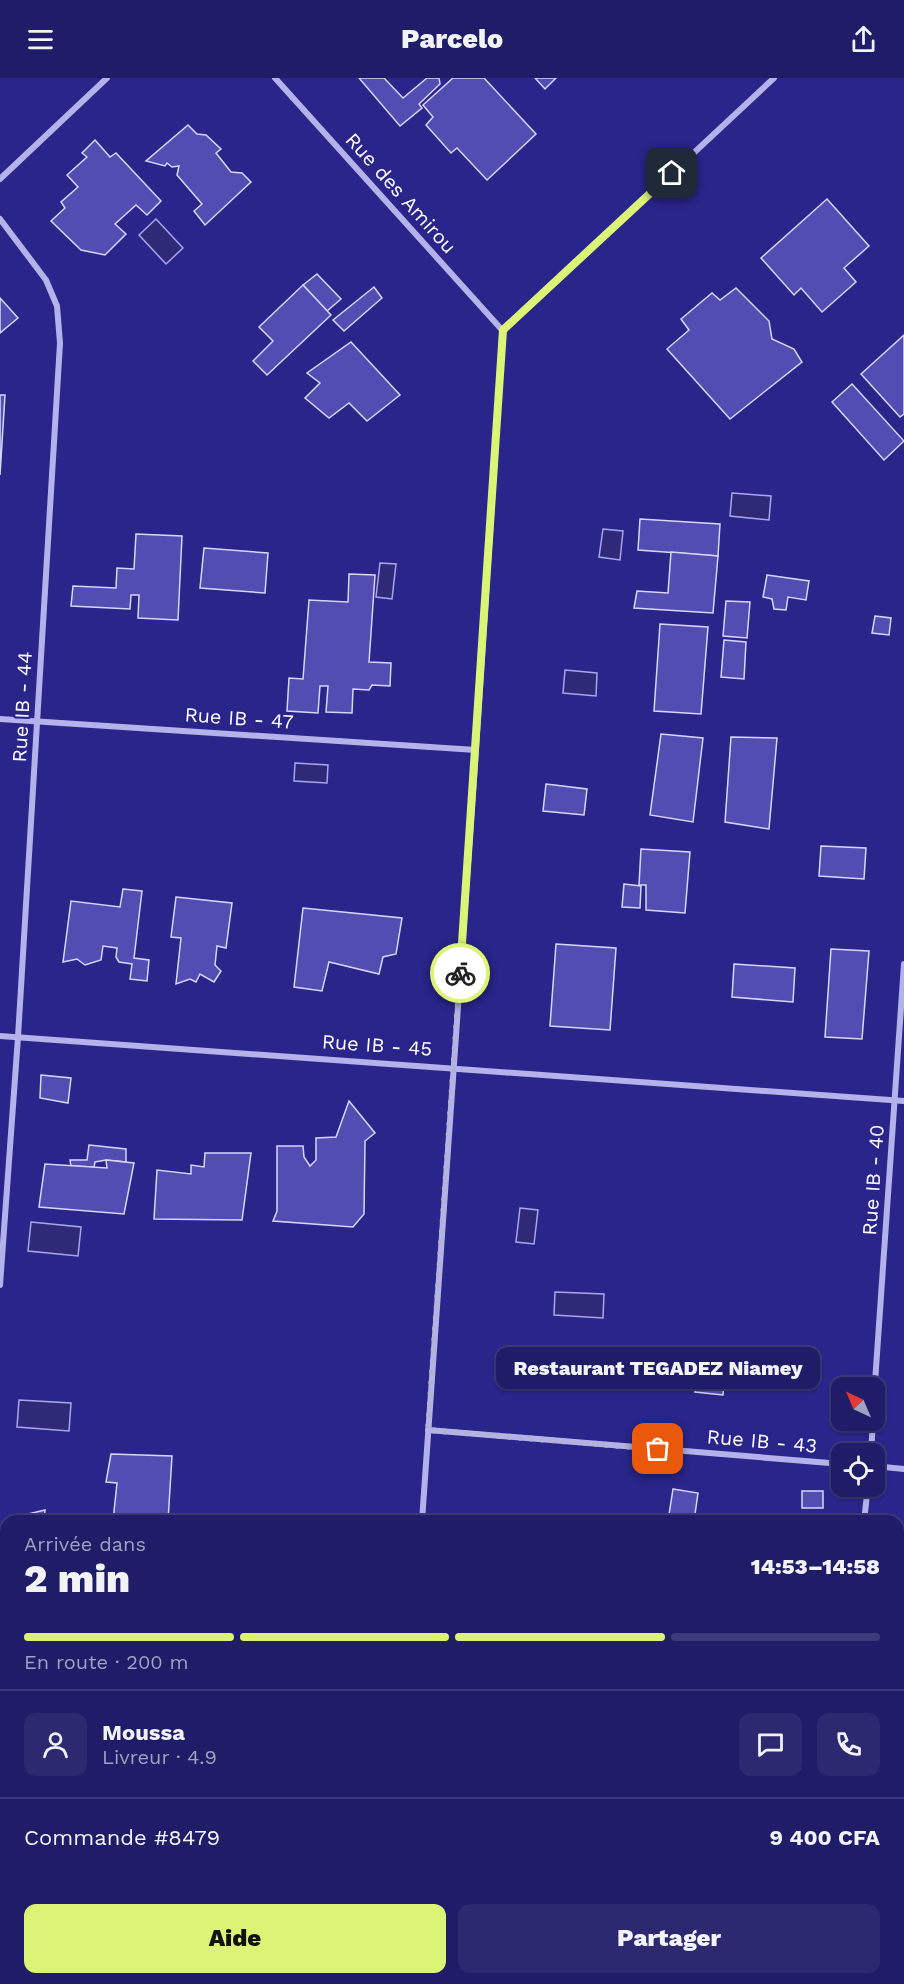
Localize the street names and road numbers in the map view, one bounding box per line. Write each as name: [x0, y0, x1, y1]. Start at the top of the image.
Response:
street label: Rue des Amirou: [340, 128, 462, 258]
street label: Rue IB - 44: [7, 651, 37, 763]
street label: Rue IB - 47: [184, 702, 294, 734]
street label: Rue IB - 45: [321, 1029, 433, 1061]
street label: Rue IB - 40: [857, 1124, 889, 1236]
street label: Rue IB - 43: [706, 1424, 818, 1458]

